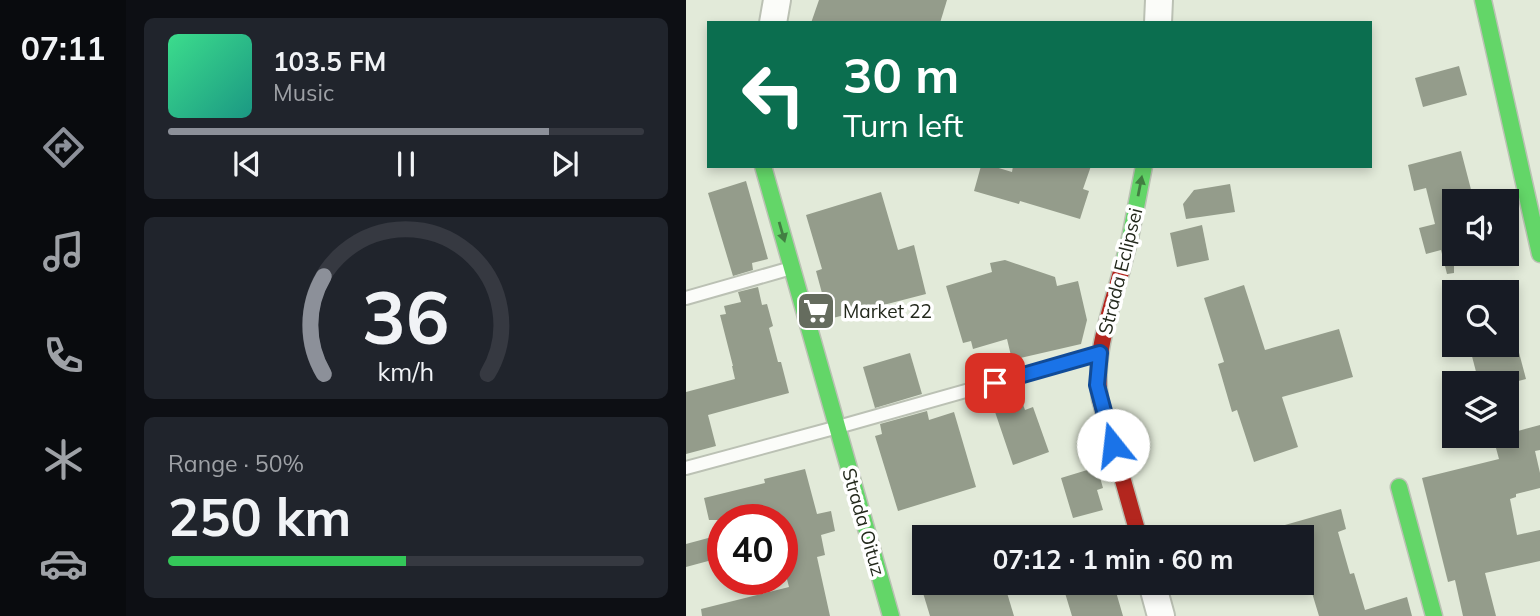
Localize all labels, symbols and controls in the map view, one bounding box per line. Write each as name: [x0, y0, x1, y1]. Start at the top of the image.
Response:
text: 07:11: [21, 28, 105, 68]
text: 30 m: [843, 44, 959, 105]
text: 103.5 FM: [273, 45, 386, 78]
icon: left: [728, 49, 819, 140]
text: Music: [273, 78, 334, 107]
text: Turn left: [843, 105, 963, 145]
icon: directions: [39, 123, 88, 172]
icon: previous: [228, 145, 266, 183]
icon: pause: [387, 145, 425, 183]
icon: next: [546, 145, 584, 183]
one-way arrow: [1135, 175, 1146, 197]
map controls: [1442, 189, 1519, 448]
button: sound: [1442, 189, 1519, 266]
street label: Strada Eclipsei: [1093, 205, 1147, 337]
one-way arrow: [777, 221, 788, 243]
icon: music: [39, 227, 88, 276]
text: 36: [362, 271, 450, 362]
button: search: [1442, 280, 1519, 357]
supermarket icon: Market 22: [795, 290, 837, 332]
place label: Market 22: [843, 299, 932, 323]
icon: phone: [39, 331, 88, 380]
pin: [965, 353, 1025, 413]
text: km/h: [378, 356, 434, 387]
icon: arrive: [976, 364, 1014, 402]
button: layers: [1442, 371, 1519, 448]
position arrow: [1076, 408, 1150, 482]
icon: climate: [39, 435, 88, 484]
text: Range · 50%: [168, 449, 304, 478]
street label: Strada Oituz: [837, 465, 891, 579]
text: 250 km: [168, 484, 351, 549]
speed limit sign: 40: [707, 504, 798, 595]
icon: car: [39, 539, 88, 588]
text: 07:12 · 1 min · 60 m: [993, 543, 1233, 576]

